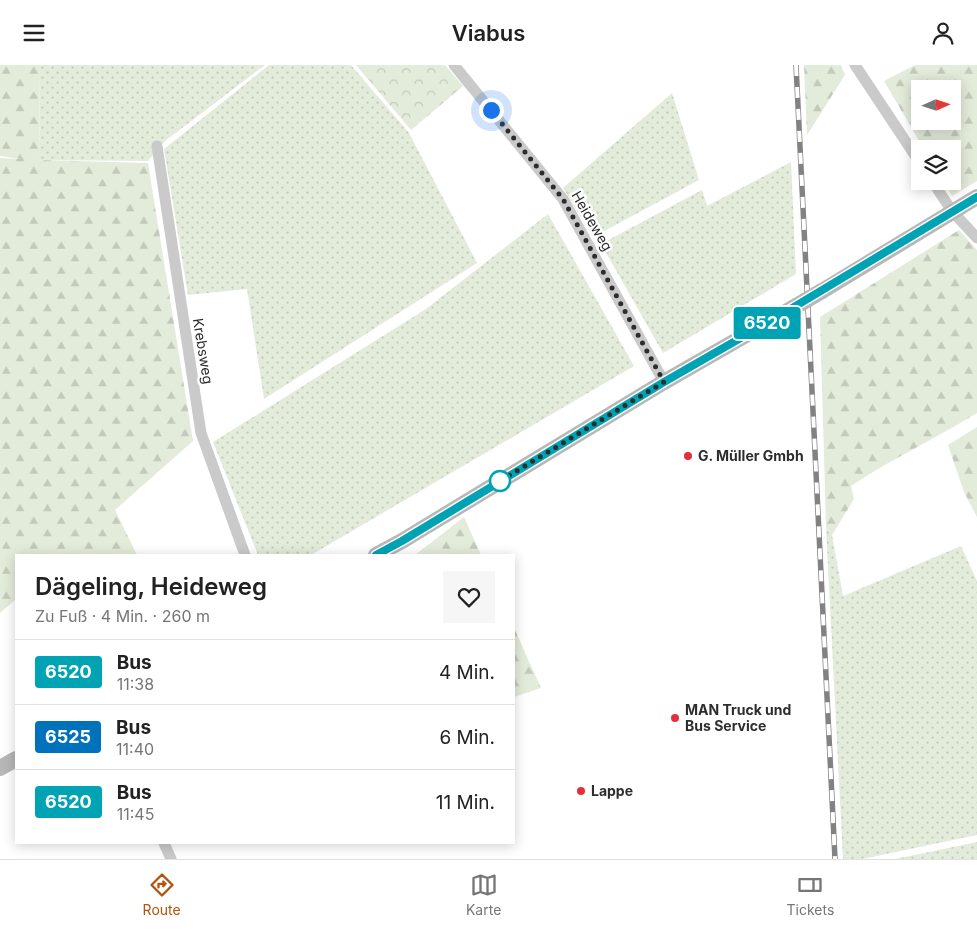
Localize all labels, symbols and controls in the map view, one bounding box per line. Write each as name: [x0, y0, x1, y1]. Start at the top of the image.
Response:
icon: menu: [20, 19, 48, 47]
icon: person: [929, 19, 957, 47]
text: Viabus: [452, 20, 525, 46]
north arrow: [911, 80, 961, 130]
map controls: [911, 80, 961, 190]
your location: [479, 98, 504, 123]
button: layers: [911, 140, 961, 190]
street label: Heideweg: [568, 188, 616, 254]
line badge: 6520: [732, 307, 802, 339]
text: 6520: [744, 312, 790, 333]
street label: Krebsweg: [190, 317, 217, 385]
place label: G. Müller Gmbh: [698, 447, 804, 464]
marker: G. Müller Gmbh: [682, 450, 694, 462]
unlabelled marker: [489, 470, 511, 492]
button: heart: [443, 571, 495, 623]
text: Dägeling, Heideweg: [35, 572, 267, 601]
text: Zu Fuß · 4 Min. · 260 m: [35, 606, 210, 626]
text: Bus: [117, 651, 152, 674]
text: 6520: [45, 661, 92, 682]
text: 4 Min.: [439, 661, 495, 684]
text: 11:38: [117, 674, 154, 694]
place label: MAN Truck und Bus Service: [685, 701, 791, 734]
marker: MAN Truck und Bus Service: [669, 712, 681, 724]
text: Bus: [116, 716, 151, 739]
text: 6525: [45, 726, 91, 747]
text: 6 Min.: [439, 726, 495, 749]
text: 11:40: [116, 739, 154, 759]
text: Bus: [117, 781, 152, 804]
place label: Lappe: [591, 782, 633, 799]
marker: Lappe: [575, 785, 587, 797]
text: 6520: [45, 791, 92, 812]
text: 11 Min.: [436, 791, 495, 814]
text: 11:45: [117, 804, 154, 824]
tab: Route: [143, 871, 181, 918]
tab: Karte: [466, 871, 501, 918]
tab: Tickets: [787, 871, 834, 918]

